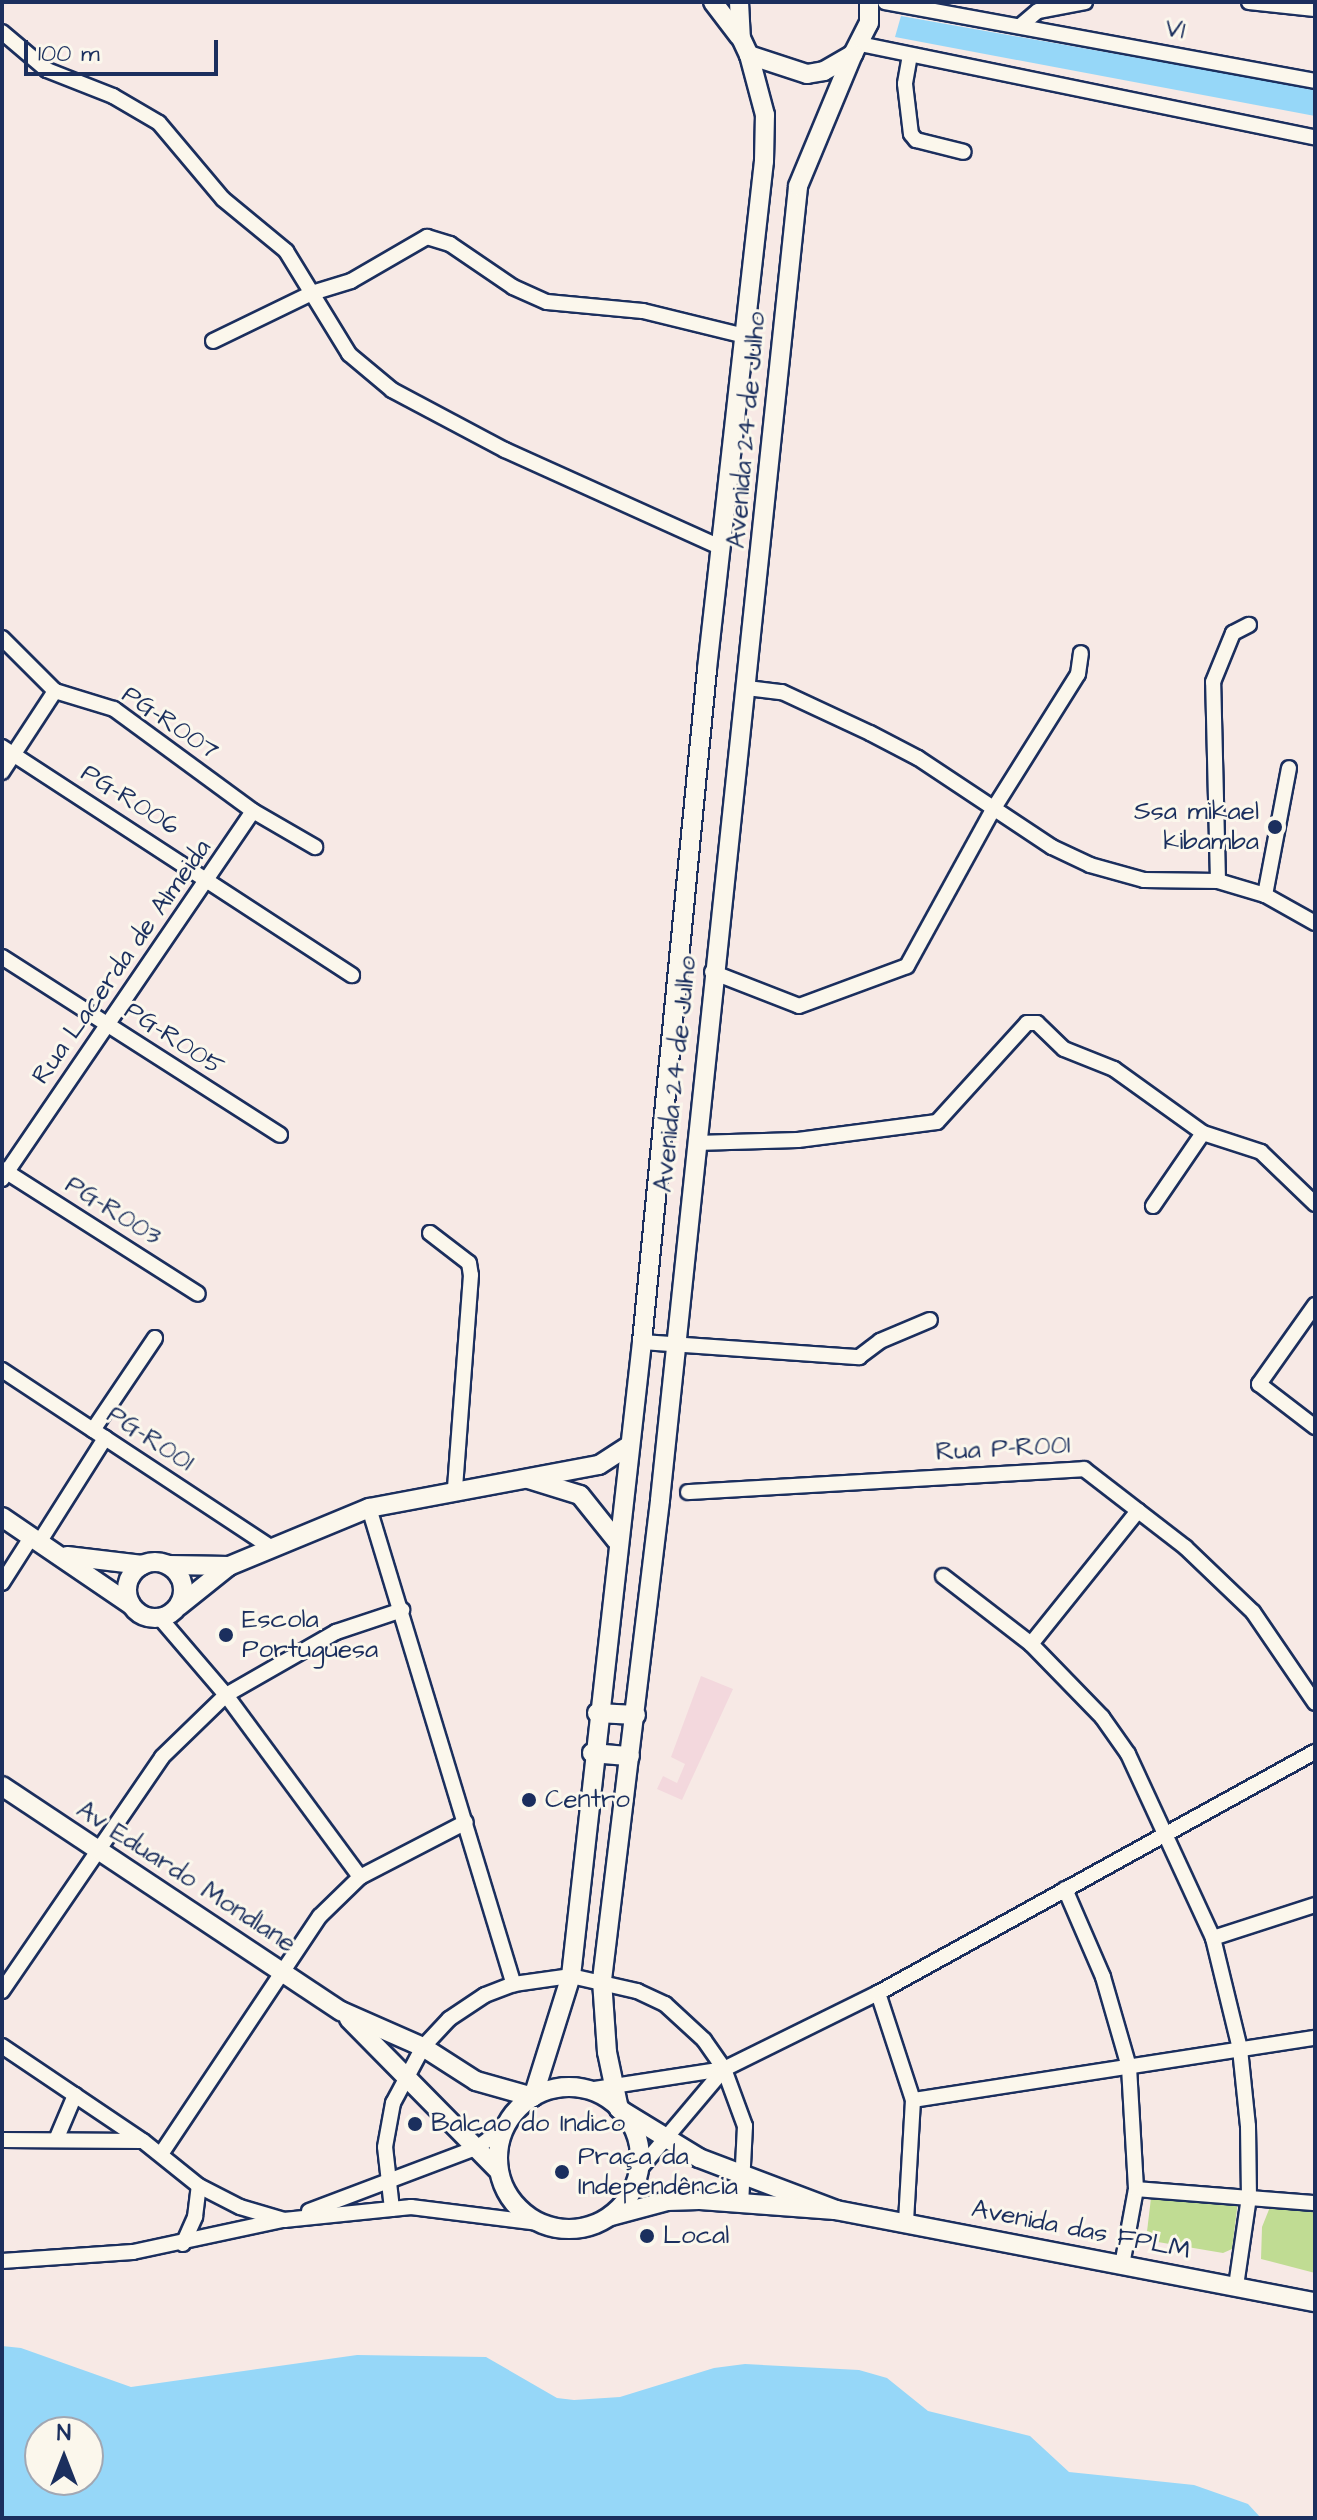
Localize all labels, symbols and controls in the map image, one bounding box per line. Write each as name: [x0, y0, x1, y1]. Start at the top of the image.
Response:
street label: V1: [1162, 13, 1188, 47]
scale bar: [28, 24, 222, 74]
text: 100 m: [38, 37, 100, 71]
street label: Avenida 24 de Julho: [721, 310, 773, 550]
street label: PG-R007: [116, 679, 224, 767]
street label: PG-R006: [75, 758, 185, 842]
place label: Ssa mikael kibamba: [1134, 796, 1259, 858]
marker: Ssa mikael kibamba: [1266, 818, 1284, 836]
street label: Rua Lacerda de Almeida: [26, 834, 218, 1090]
street label: Avenida 24 de Julho: [648, 954, 704, 1194]
street label: PG-R005: [118, 995, 230, 1083]
street label: PG-R003: [59, 1169, 167, 1253]
street label: PG-R001: [101, 1399, 199, 1479]
street label: Rua P-R001: [935, 1430, 1071, 1468]
place label: Escola Portuguesa: [242, 1604, 378, 1666]
marker: Escola Portuguesa: [217, 1626, 235, 1644]
place label: Centro: [545, 1784, 630, 1816]
marker: Centro: [520, 1791, 538, 1809]
street label: Av Eduardo Mondlane: [70, 1794, 302, 1960]
place label: Balcao do Indico: [431, 2108, 625, 2140]
marker: Balcao do Indico: [406, 2115, 424, 2133]
place label: Praça da Independência: [578, 2141, 738, 2202]
marker: Praça da Independência: [553, 2163, 571, 2181]
street label: Avenida das FPLM: [969, 2193, 1193, 2267]
place label: Local: [663, 2220, 729, 2252]
marker: Local: [638, 2227, 656, 2245]
north arrow: [24, 2416, 104, 2496]
text: N: [57, 2418, 71, 2449]

